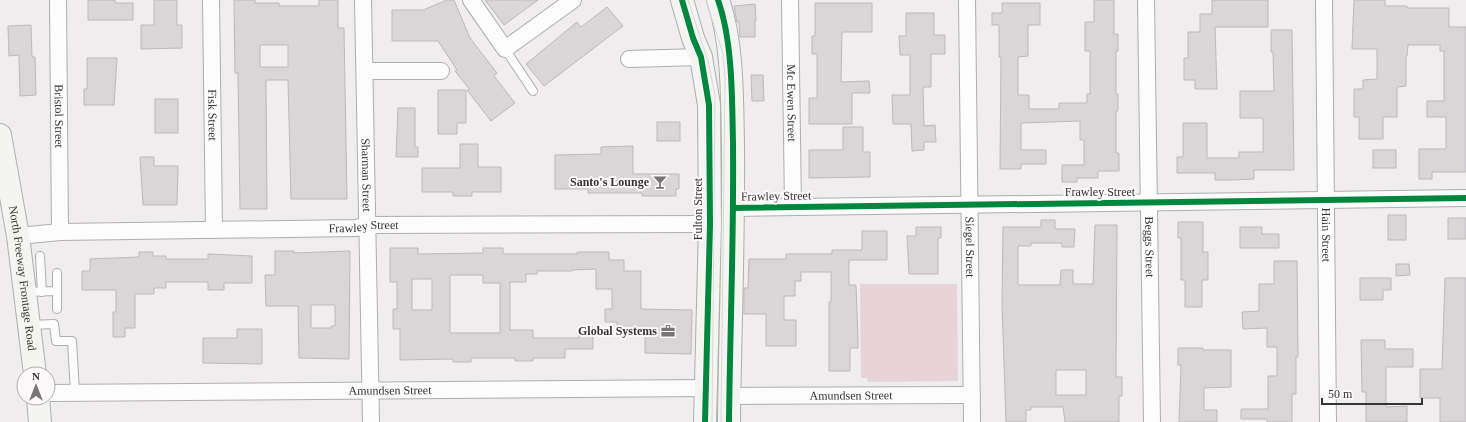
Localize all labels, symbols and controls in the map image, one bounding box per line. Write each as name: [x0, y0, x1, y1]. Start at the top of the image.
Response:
street label: Mc Ewen Street: [784, 64, 799, 142]
street label: Bristol Street: [52, 84, 66, 149]
street label: Fisk Street: [205, 89, 220, 142]
street label: Sharman Street: [359, 138, 374, 213]
bar icon: Santo's Lounge: [652, 174, 668, 190]
place label: Santo's Lounge: [570, 175, 650, 189]
street label: Fulton Street: [691, 177, 705, 240]
street label: Frawley Street: [1065, 185, 1136, 199]
street label: Frawley Street: [741, 188, 812, 204]
street label: North Freeway Frontage Road: [6, 204, 39, 352]
street label: Hain Street: [1319, 208, 1333, 263]
street label: Siegel Street: [963, 216, 977, 278]
street label: Beggs Street: [1142, 216, 1157, 278]
street label: Frawley Street: [328, 218, 399, 235]
office icon: Global Systems: [660, 323, 676, 339]
place label: Global Systems: [578, 324, 657, 338]
north arrow: [16, 366, 56, 406]
text: N: [32, 370, 40, 382]
scale bar: [1322, 380, 1422, 406]
street label: Amundsen Street: [348, 383, 432, 398]
text: 50 m: [1328, 387, 1353, 401]
street label: Amundsen Street: [809, 388, 893, 403]

